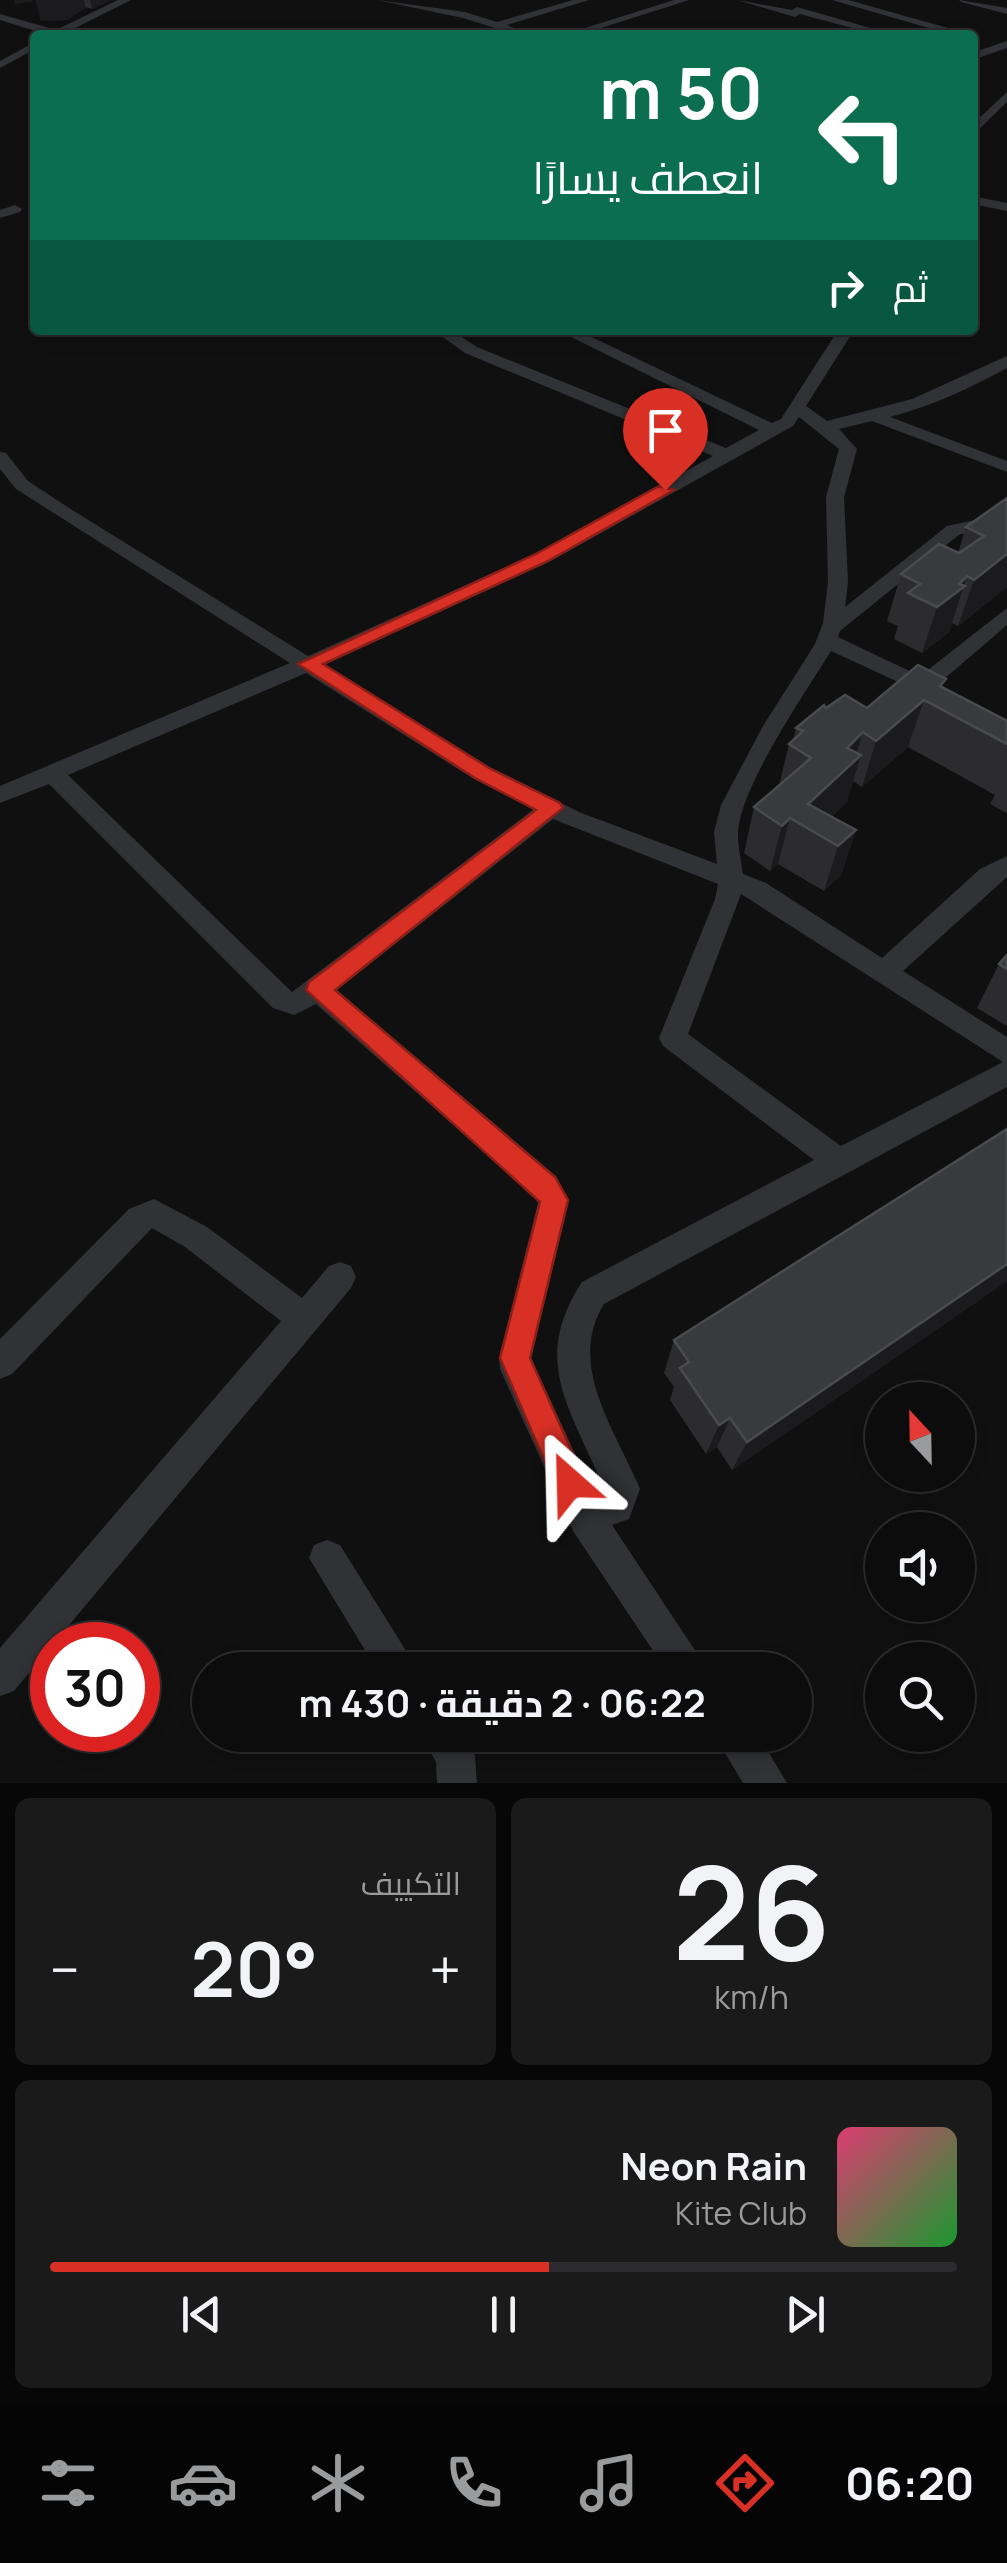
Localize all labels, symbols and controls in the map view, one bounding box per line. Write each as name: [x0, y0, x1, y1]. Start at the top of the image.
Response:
text: 50 m: [599, 44, 763, 140]
icon: left: [798, 70, 928, 200]
text: انعطف يسارًا: [532, 146, 763, 208]
icon: right: [818, 260, 873, 315]
text: ثم: [893, 261, 928, 313]
pin: [623, 388, 708, 491]
icon: arrive: [638, 403, 693, 458]
north arrow: [865, 1382, 975, 1492]
map controls: [865, 1382, 975, 1752]
position arrow: [518, 1431, 622, 1535]
button: sound: [865, 1512, 975, 1622]
speed limit sign: 30: [30, 1622, 160, 1752]
button: search: [865, 1642, 975, 1752]
text: 06:22 · 2 دقيقة · 430 m: [298, 1676, 706, 1728]
text: 26: [672, 1821, 831, 1999]
text: التكييف: [361, 1861, 461, 1905]
text: 20°: [191, 1917, 318, 2020]
text: −: [50, 1931, 80, 2007]
text: +: [429, 1931, 461, 2007]
text: km/h: [714, 1975, 789, 2019]
text: Neon Rain: [621, 2139, 807, 2191]
text: Kite Club: [675, 2191, 807, 2235]
icon: previous: [174, 2287, 229, 2342]
icon: pause: [476, 2287, 531, 2342]
icon: next: [778, 2287, 833, 2342]
icon: filters: [33, 2448, 103, 2518]
icon: car: [168, 2448, 238, 2518]
icon: climate: [303, 2448, 373, 2518]
icon: phone: [439, 2448, 509, 2518]
icon: music: [574, 2448, 644, 2518]
icon: directions: [710, 2448, 780, 2518]
text: 06:20: [845, 2452, 974, 2514]

